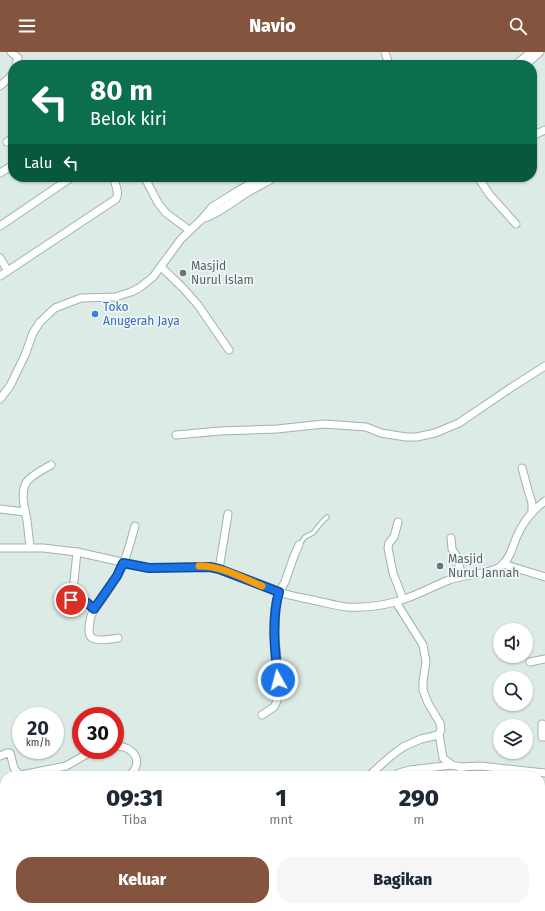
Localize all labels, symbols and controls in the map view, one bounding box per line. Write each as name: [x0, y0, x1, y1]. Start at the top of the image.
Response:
icon: menu: [16, 15, 38, 37]
text: Navio: [249, 15, 296, 37]
icon: search: [507, 15, 529, 37]
text: 80 m: [90, 74, 153, 107]
icon: left: [24, 76, 76, 128]
text: Belok kiri: [90, 108, 167, 130]
icon: left: [60, 152, 82, 174]
text: Lalu: [24, 154, 52, 172]
place label: Masjid Nurul Islam: [191, 259, 254, 287]
marker: Masjid Nurul Islam: [178, 268, 188, 278]
place label: Toko Anugerah Jaya: [103, 300, 180, 328]
marker: Toko Anugerah Jaya: [90, 309, 100, 319]
place label: Masjid Nurul Jannah: [448, 552, 519, 580]
marker: Masjid Nurul Jannah: [435, 561, 445, 571]
pin: [54, 583, 88, 617]
icon: arrive: [60, 589, 82, 611]
map controls: [493, 623, 533, 759]
button: sound: [493, 623, 533, 663]
position arrow: [257, 659, 299, 701]
button: search: [493, 671, 533, 711]
speed limit sign: 30: [72, 707, 124, 759]
text: 20: [27, 716, 49, 740]
button: layers: [493, 719, 533, 759]
text: km/h: [26, 737, 50, 749]
text: 09:31: [106, 784, 163, 812]
text: 1: [275, 784, 287, 812]
text: 290: [399, 784, 439, 812]
text: Tiba: [122, 812, 147, 827]
text: mnt: [269, 812, 293, 827]
text: m: [413, 812, 424, 827]
button: Keluar: [16, 857, 269, 903]
button: Bagikan: [277, 857, 529, 903]

